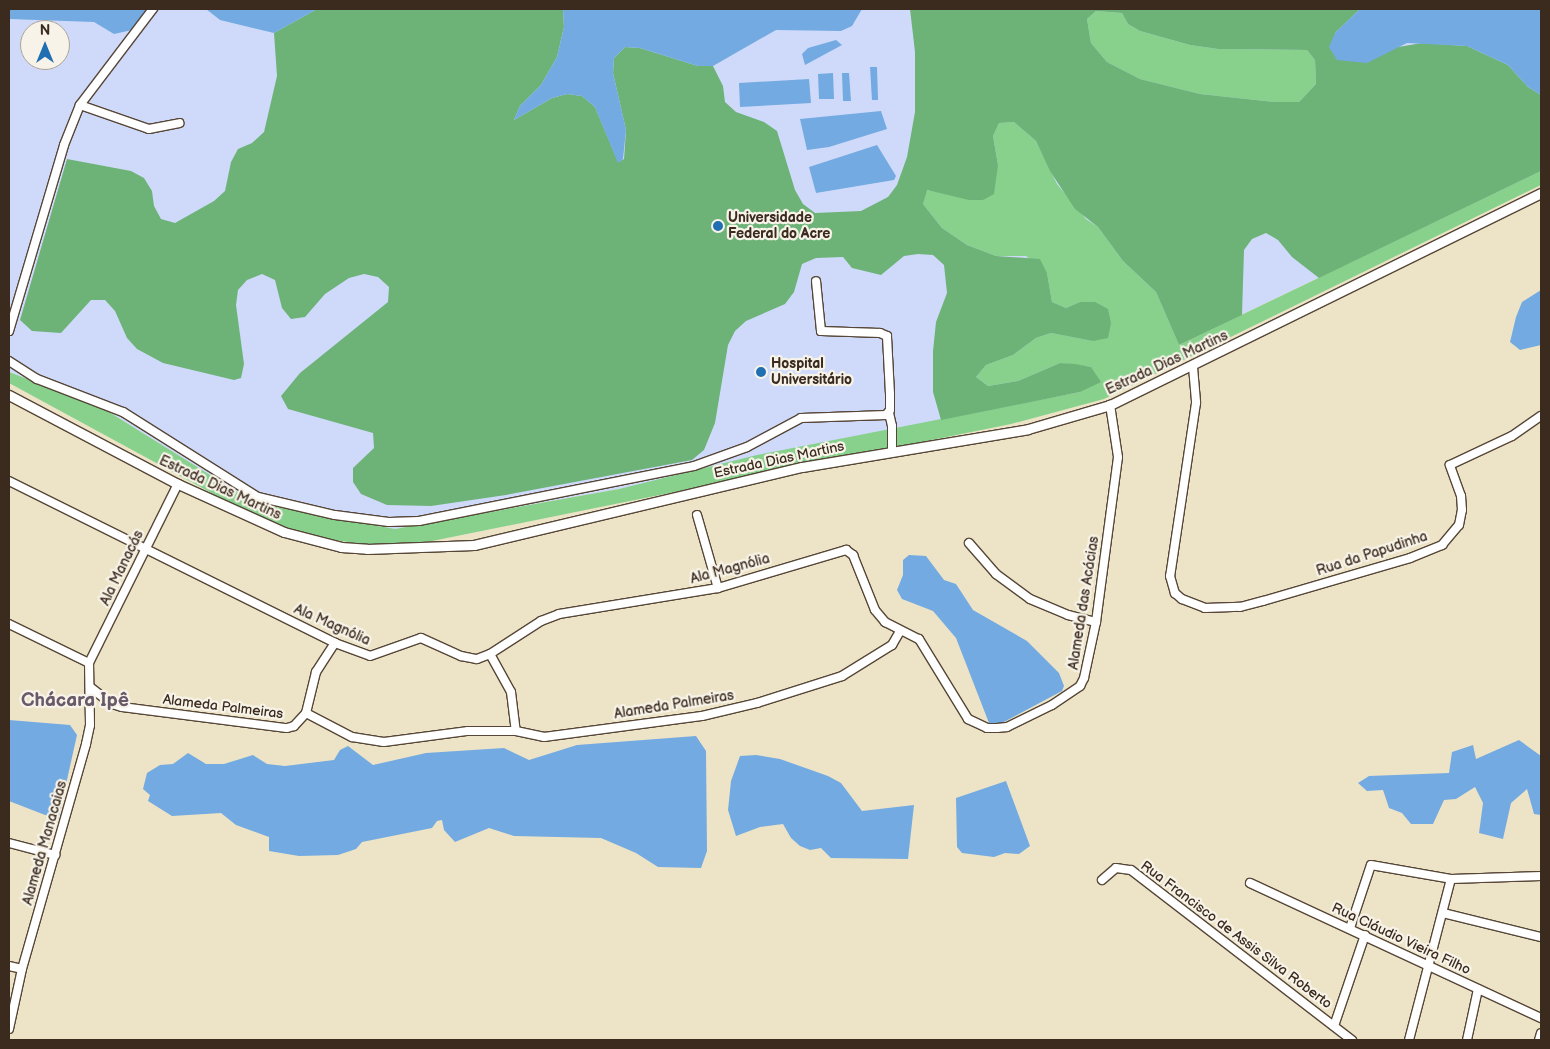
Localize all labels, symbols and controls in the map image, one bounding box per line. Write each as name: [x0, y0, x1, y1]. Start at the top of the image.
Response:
north arrow: [20, 20, 70, 70]
text: N: [40, 22, 50, 39]
place label: Universidade Federal do Acre: [728, 210, 830, 242]
marker: Universidade Federal do Acre: [712, 220, 724, 232]
street label: Estrada Dias Martins: [1103, 327, 1231, 399]
place label: Hospital Universitário: [771, 356, 852, 388]
marker: Hospital Universitário: [755, 366, 767, 378]
street label: Estrada Dias Martins: [712, 438, 846, 482]
street label: Estrada Dias Martins: [156, 452, 284, 524]
street label: Ala Manacás: [97, 528, 147, 608]
street label: Rua da Papudinha: [1314, 528, 1430, 580]
street label: Alameda das Acácias: [1065, 535, 1103, 671]
street label: Ala Magnólia: [688, 550, 772, 588]
street label: Ala Magnólia: [291, 601, 373, 649]
street label: Alameda Palmeiras: [613, 687, 735, 723]
district label: Chácara Ipê: [21, 690, 129, 712]
street label: Alameda Palmeiras: [162, 691, 284, 723]
street label: Alameda Manacaias: [19, 779, 71, 907]
street label: Rua Francisco de Assis Silva Roberto: [1137, 857, 1335, 1013]
street label: Rua Cláudio Vieira Filho: [1329, 899, 1473, 979]

